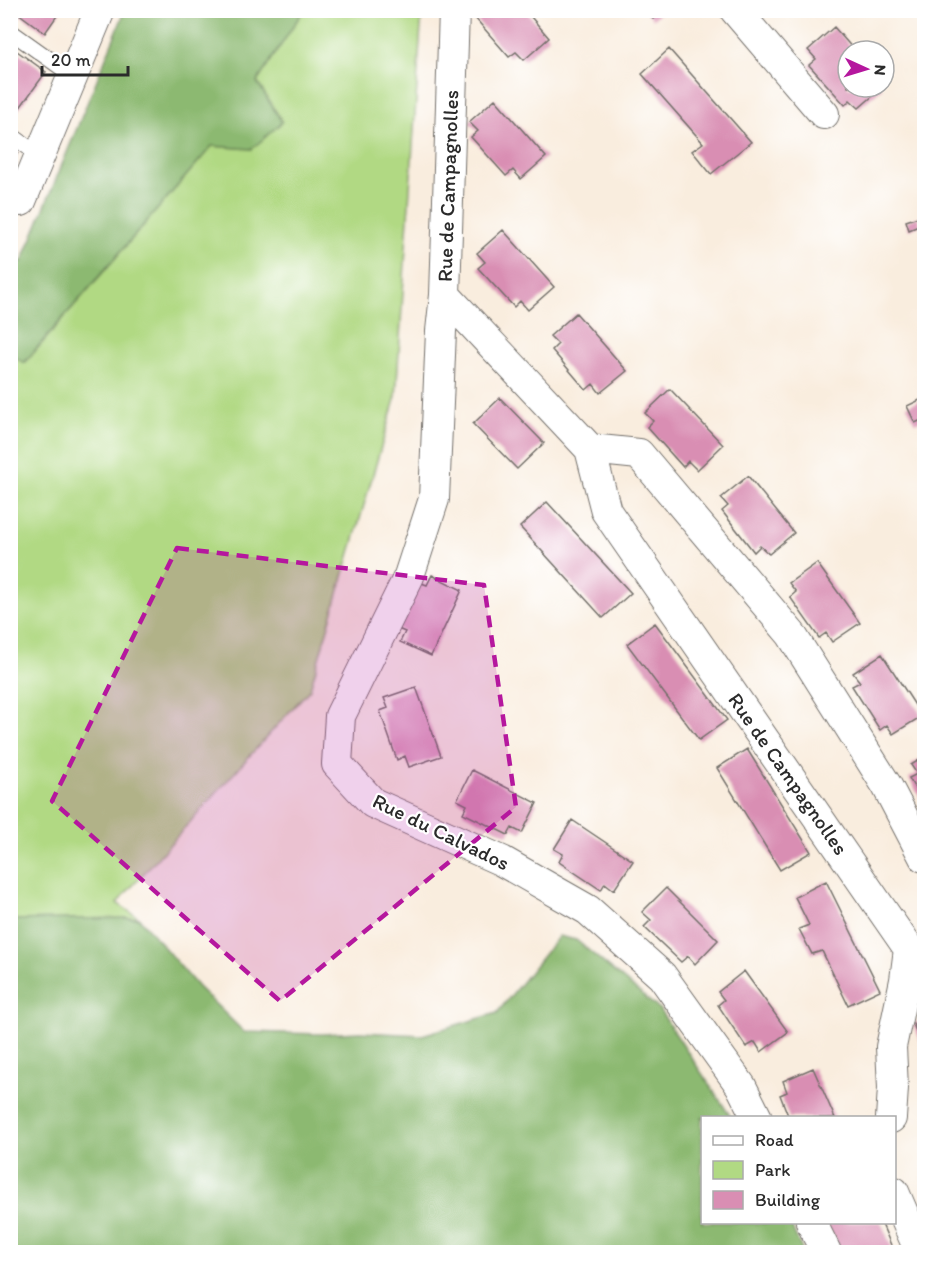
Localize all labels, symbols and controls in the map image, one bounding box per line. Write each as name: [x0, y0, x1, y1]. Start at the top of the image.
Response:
scale bar: [42, 39, 128, 77]
north arrow: [836, 39, 896, 99]
text: 20 m: [51, 49, 91, 71]
text: N: [871, 64, 890, 76]
street label: Rue de Campagnolles: [432, 90, 463, 282]
street label: Rue de Campagnolles: [723, 688, 854, 860]
street label: Rue du Calvados: [369, 788, 514, 875]
legend: [701, 1116, 896, 1224]
text: Road: [755, 1129, 794, 1151]
text: Park: [755, 1159, 790, 1181]
text: Building: [755, 1189, 821, 1211]

